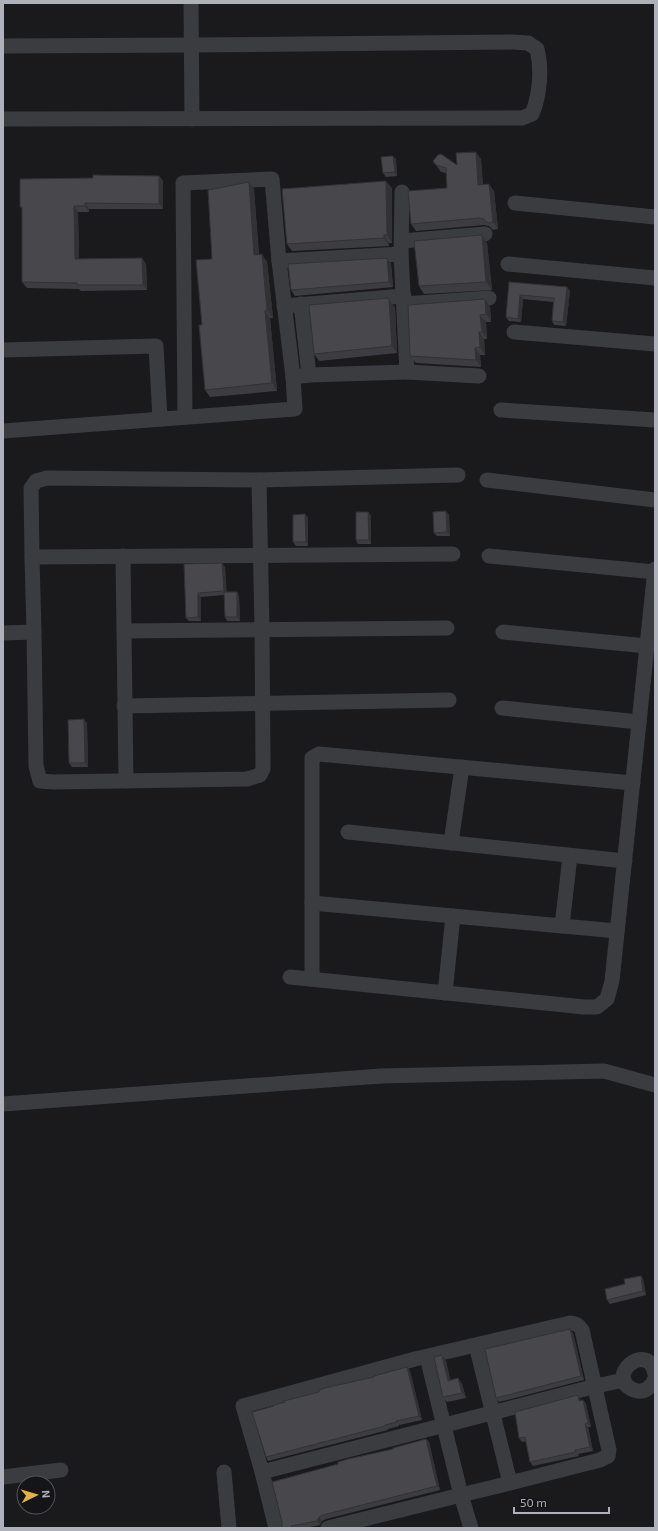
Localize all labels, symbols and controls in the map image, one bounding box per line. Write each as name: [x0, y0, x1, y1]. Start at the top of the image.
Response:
north arrow: [16, 1475, 56, 1515]
scale bar: [514, 1489, 609, 1515]
text: N: [40, 1490, 53, 1499]
text: 50 m: [520, 1495, 547, 1509]

